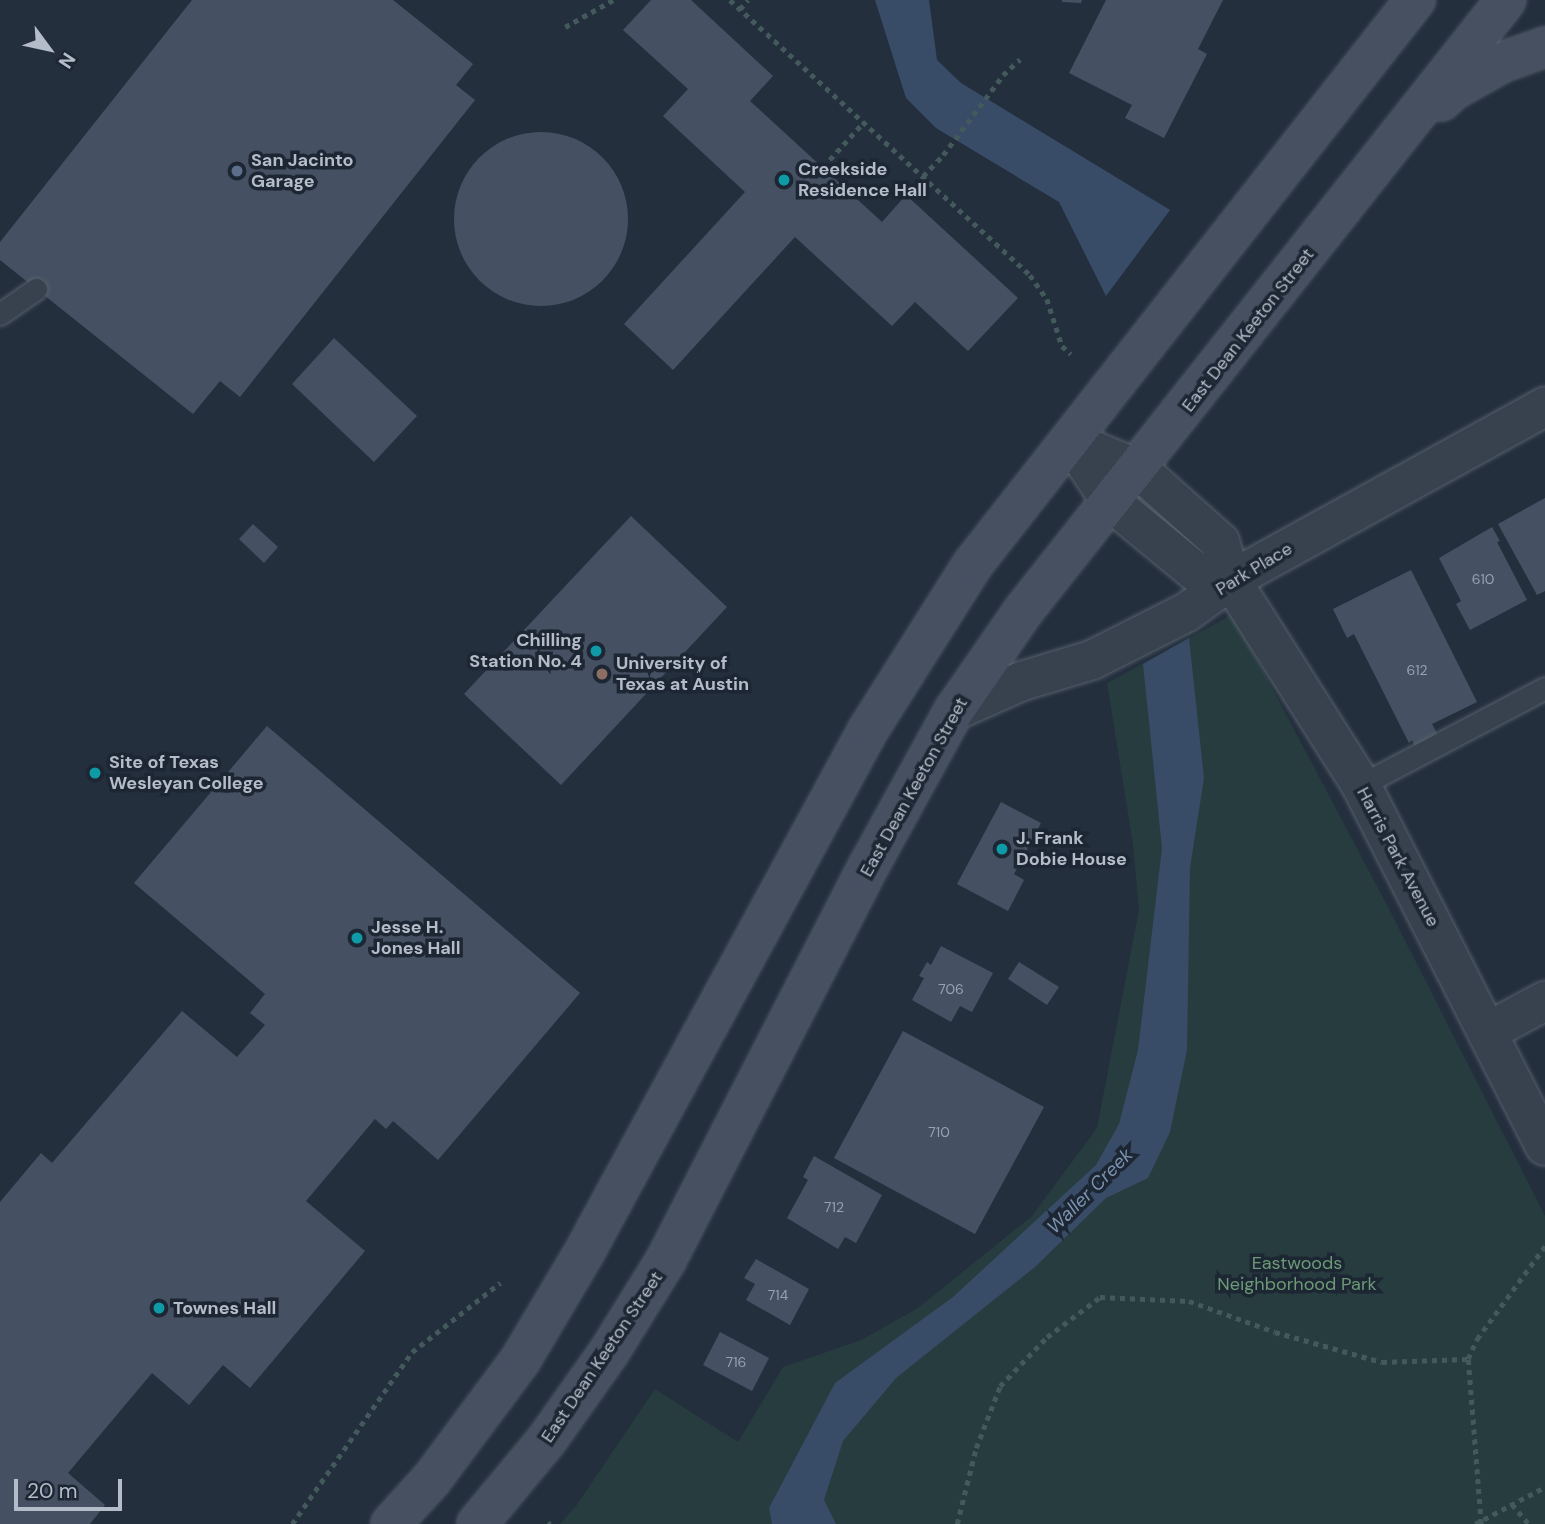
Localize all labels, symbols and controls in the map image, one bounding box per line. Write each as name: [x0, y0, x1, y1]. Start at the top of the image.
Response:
north arrow: [14, 14, 84, 84]
text: N: [53, 48, 81, 73]
place label: San Jacinto Garage: [251, 150, 354, 192]
place label: Creekside Residence Hall: [798, 159, 927, 202]
marker: San Jacinto Garage: [229, 163, 245, 179]
marker: Creekside Residence Hall: [776, 172, 792, 188]
street label: East Dean Keeton Street: [1177, 244, 1319, 416]
street label: Park Place: [1212, 538, 1296, 600]
house number: 610: [1472, 571, 1494, 587]
place label: Chilling Station No. 4: [469, 630, 582, 672]
marker: Chilling Station No. 4: [588, 643, 604, 659]
place label: University of Texas at Austin: [616, 653, 749, 696]
house number: 612: [1406, 662, 1428, 678]
marker: University of Texas at Austin: [594, 666, 610, 682]
street label: East Dean Keeton Street: [856, 694, 972, 880]
place label: Site of Texas Wesleyan College: [109, 752, 264, 794]
marker: Site of Texas Wesleyan College: [87, 765, 103, 781]
street label: Harris Park Avenue: [1352, 783, 1444, 931]
place label: J. Frank Dobie House: [1016, 828, 1127, 870]
marker: J. Frank Dobie House: [994, 841, 1010, 857]
place label: Jesse H. Jones Hall: [371, 917, 460, 960]
marker: Jesse H. Jones Hall: [349, 930, 365, 946]
house number: 706: [938, 981, 964, 997]
house number: 710: [928, 1124, 950, 1140]
water label: Waller Creek: [1042, 1143, 1138, 1239]
house number: 712: [824, 1199, 844, 1215]
park label: Eastwoods Neighborhood Park: [1217, 1253, 1377, 1296]
street label: East Dean Keeton Street: [537, 1267, 667, 1447]
house number: 714: [768, 1287, 788, 1303]
place label: Townes Hall: [173, 1297, 276, 1319]
marker: Townes Hall: [151, 1300, 167, 1316]
house number: 716: [726, 1354, 746, 1370]
scale bar: [18, 1464, 126, 1508]
text: 20 m: [27, 1477, 78, 1505]

